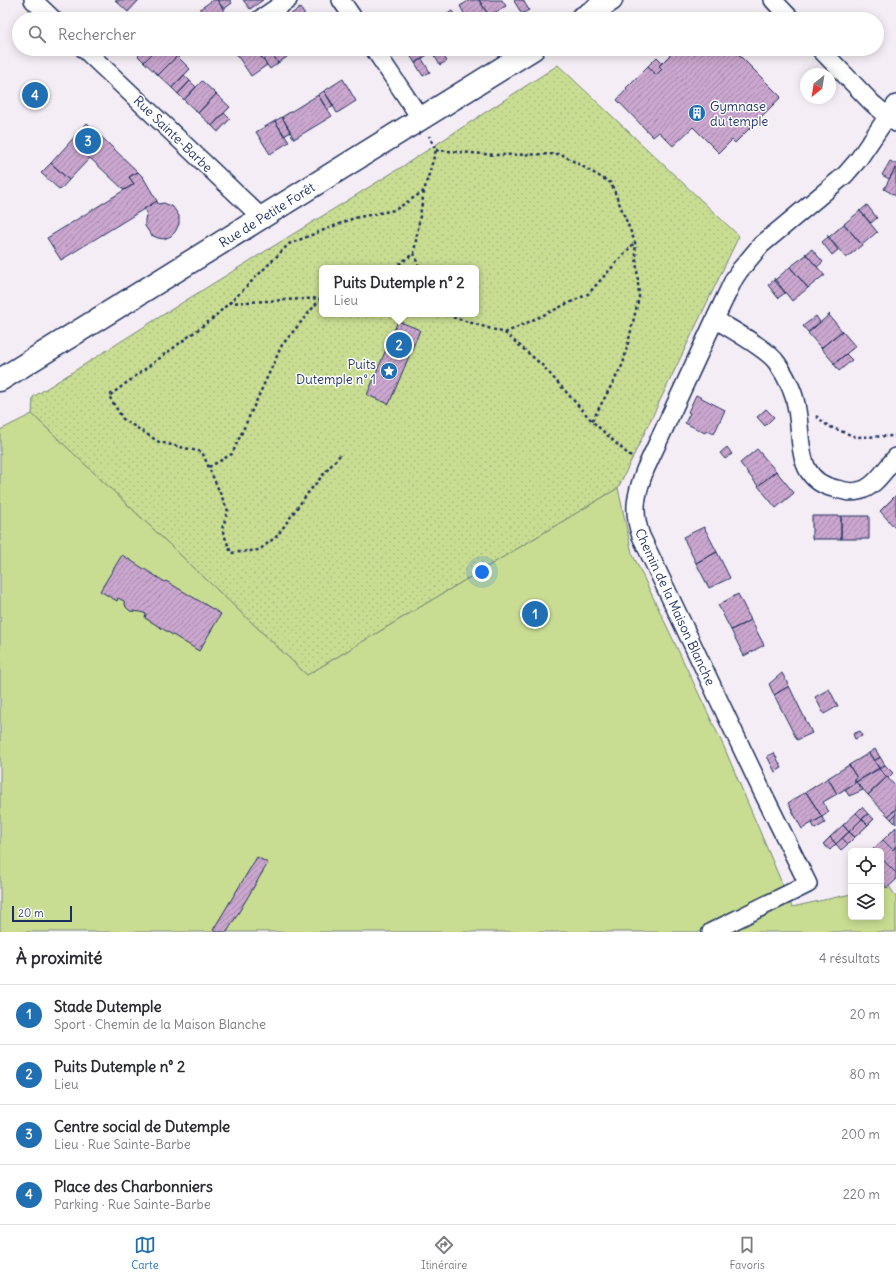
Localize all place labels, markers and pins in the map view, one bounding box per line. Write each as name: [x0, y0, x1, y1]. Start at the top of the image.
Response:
pin: 4: [22, 80, 48, 110]
place label: Gymnase du temple: [710, 98, 768, 130]
building icon: Gymnase du temple: [687, 103, 707, 123]
pin: 3: [75, 126, 101, 156]
pin: 2: [386, 330, 412, 360]
place label: Puits Dutemple n° 1: [296, 356, 376, 388]
place icon: Puits Dutemple n° 1: [379, 361, 399, 381]
pin: 1: [522, 599, 548, 629]

